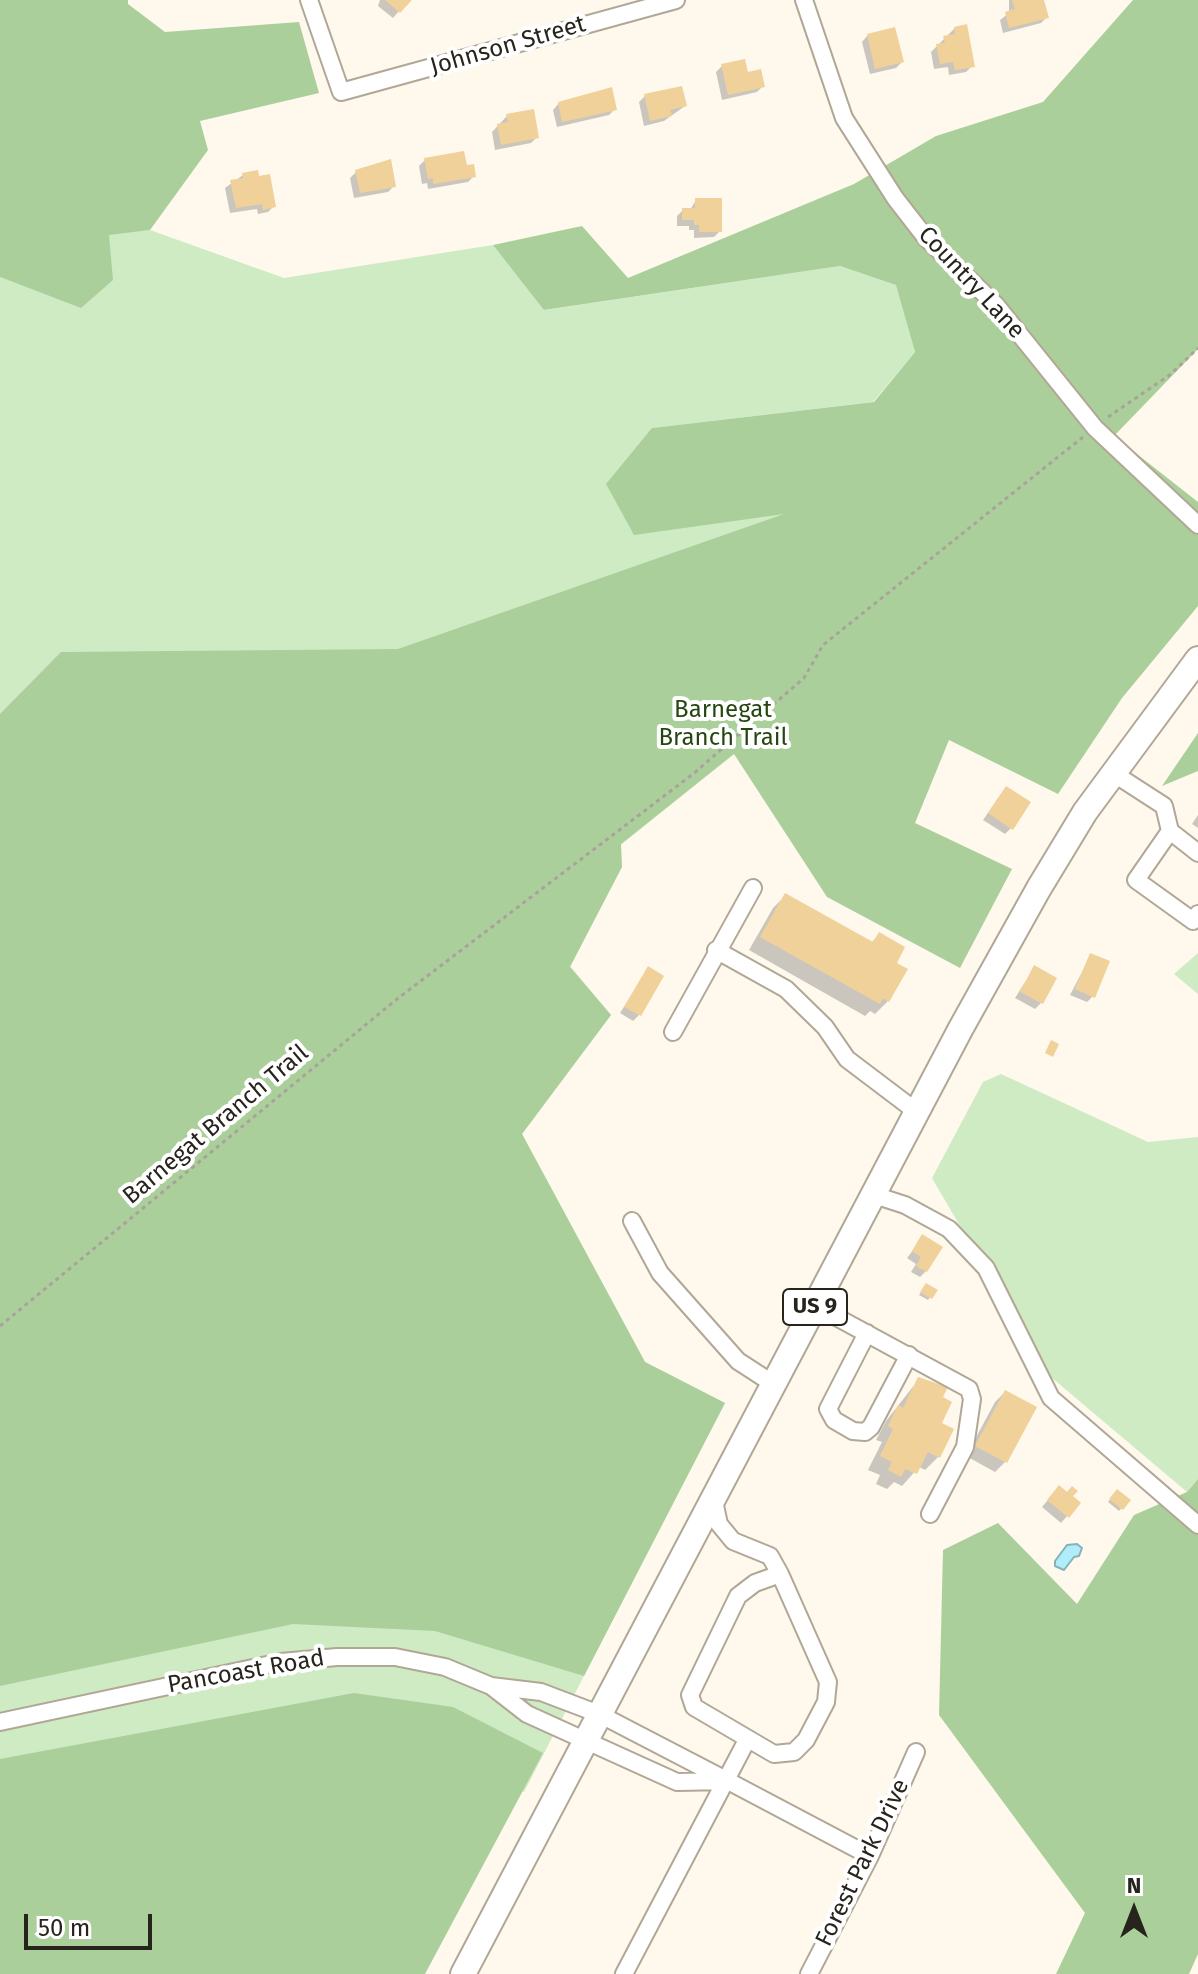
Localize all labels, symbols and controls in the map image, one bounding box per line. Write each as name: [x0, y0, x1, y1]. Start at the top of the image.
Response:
street label: Johnson Street: [427, 10, 589, 82]
street label: Country Lane: [912, 221, 1030, 345]
park label: Barnegat Branch Trail: [659, 696, 787, 752]
street label: Barnegat Branch Trail: [117, 1039, 315, 1211]
road number: US 9: [783, 1289, 847, 1325]
street label: Pancoast Road: [165, 1644, 327, 1700]
street label: Forest Park Drive: [810, 1775, 916, 1951]
north arrow: [1094, 1870, 1174, 1950]
text: N: [1127, 1872, 1141, 1899]
scale bar: [28, 1898, 156, 1948]
text: 50 m: [38, 1914, 90, 1942]

